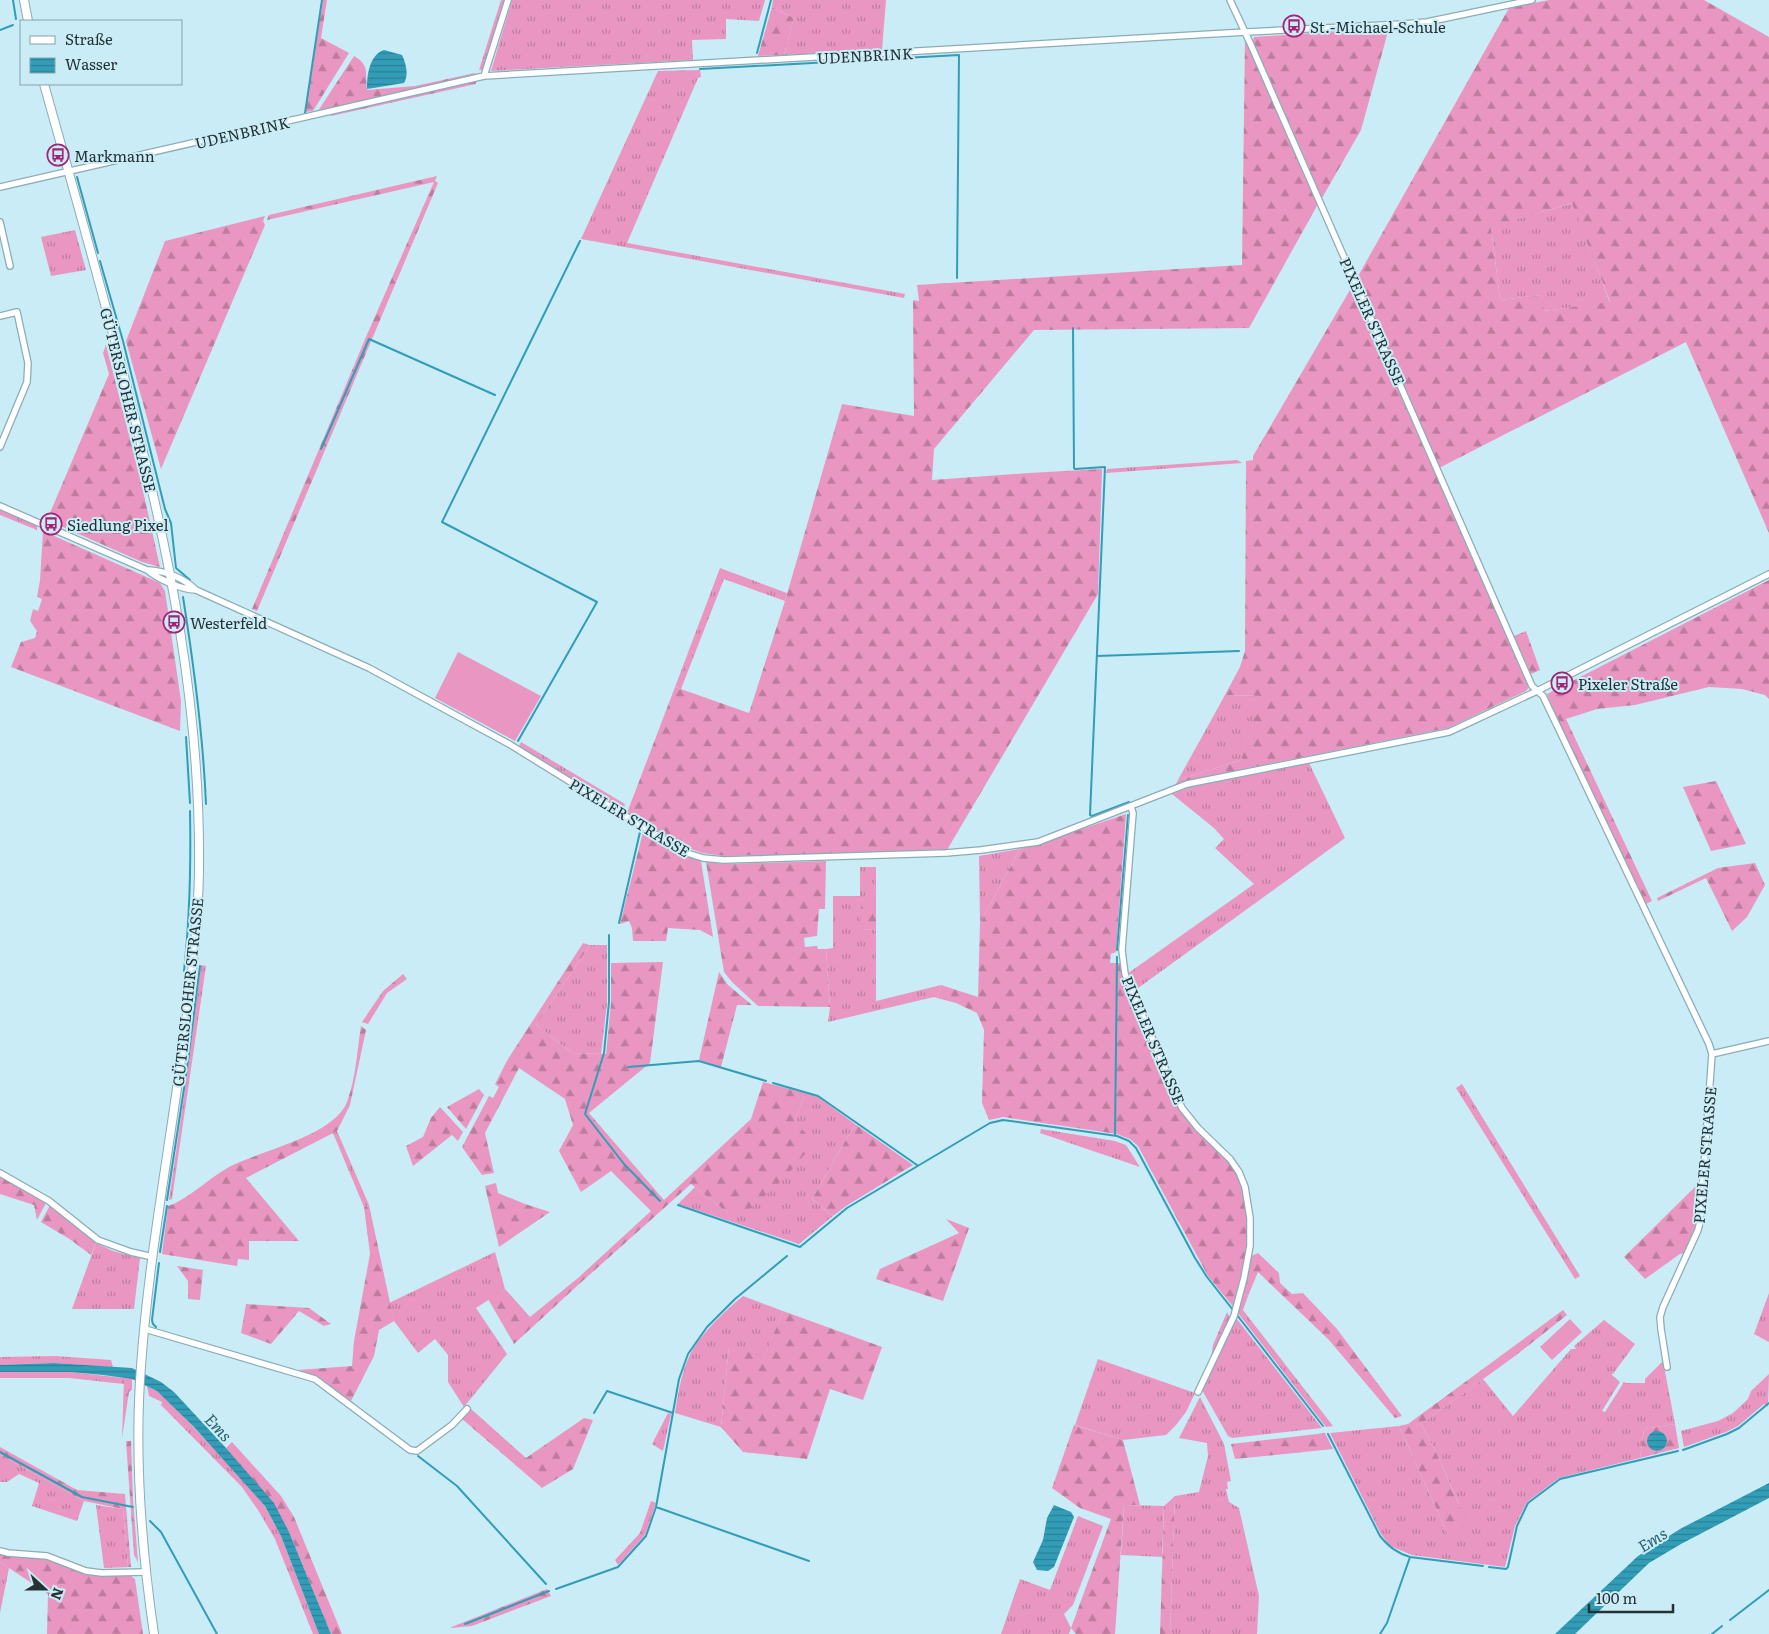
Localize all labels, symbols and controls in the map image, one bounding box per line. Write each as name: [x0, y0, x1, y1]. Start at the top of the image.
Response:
bus stop icon: St.-Michael-Schule: [1282, 14, 1306, 38]
place label: St.-Michael-Schule: [1310, 15, 1446, 38]
legend: [20, 20, 182, 85]
text: Straße: [65, 27, 113, 50]
street label: UDENBRINK: [816, 41, 914, 69]
text: Wasser: [65, 52, 117, 75]
street label: UDENBRINK: [192, 110, 292, 154]
bus stop icon: Markmann: [46, 143, 70, 167]
place label: Markmann: [74, 144, 155, 167]
street label: PIXELER STRASSE: [1335, 254, 1411, 388]
street label: GÜTERSLOHER STRASSE: [95, 305, 163, 495]
bus stop icon: Siedlung Pixel: [39, 512, 63, 536]
place label: Siedlung Pixel: [67, 513, 168, 536]
bus stop icon: Westerfeld: [162, 610, 186, 634]
place label: Westerfeld: [190, 611, 267, 634]
bus stop icon: Pixeler Straße: [1550, 671, 1574, 695]
place label: Pixeler Straße: [1578, 672, 1678, 695]
street label: PIXELER STRASSE: [565, 772, 695, 862]
street label: GÜTERSLOHER STRASSE: [166, 897, 208, 1087]
street label: PIXELER STRASSE: [1117, 972, 1191, 1108]
street label: PIXELER STRASSE: [1687, 1086, 1721, 1224]
water label: Ems: [200, 1408, 238, 1446]
water label: Ems: [1633, 1521, 1671, 1557]
north arrow: [20, 1564, 70, 1614]
scale bar: [1589, 1582, 1673, 1614]
text: N: [47, 1585, 70, 1603]
text: 100 m: [1596, 1586, 1637, 1609]

